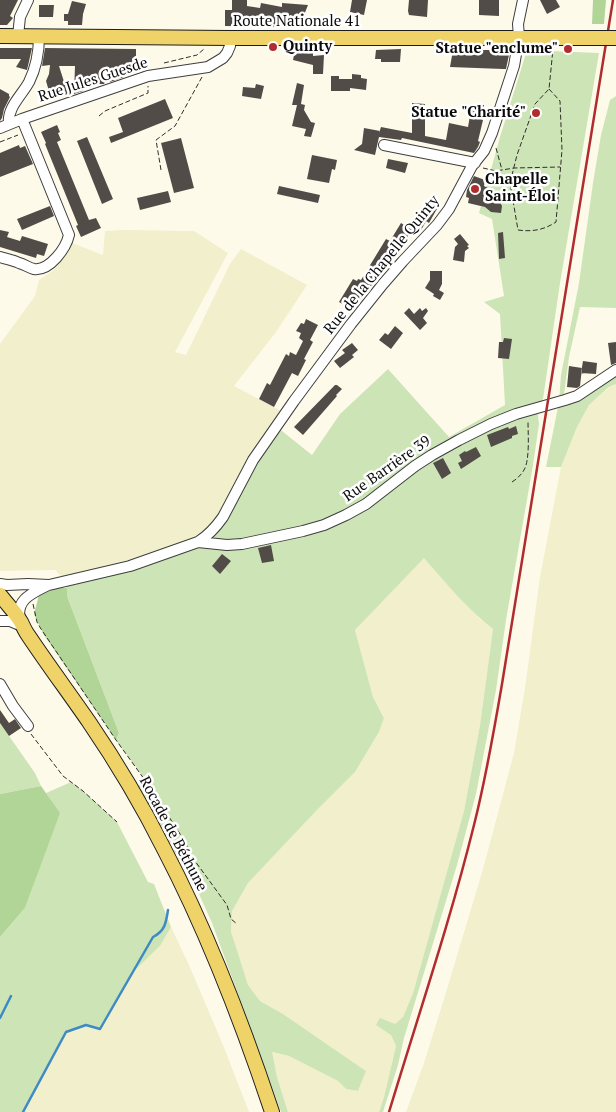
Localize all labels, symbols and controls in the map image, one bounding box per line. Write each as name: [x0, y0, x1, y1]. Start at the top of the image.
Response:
street label: Route Nationale 41: [233, 13, 361, 31]
place label: Quinty: [283, 38, 332, 56]
place label: Statue "enclume": [435, 40, 558, 58]
marker: Quinty: [267, 41, 279, 53]
marker: Statue "enclume": [562, 43, 574, 55]
street label: Rue Jules Guesde: [36, 54, 150, 106]
place label: Statue "Charité": [411, 104, 526, 122]
marker: Statue "Charité": [530, 107, 542, 119]
place label: Chapelle Saint-Éloi: [485, 171, 556, 206]
marker: Chapelle Saint-Éloi: [469, 183, 481, 195]
street label: Rue de la Chapelle Quinty: [321, 192, 443, 338]
street label: Rue Barrière 39: [340, 432, 434, 506]
street label: Rocade de Béthune: [135, 774, 211, 894]

